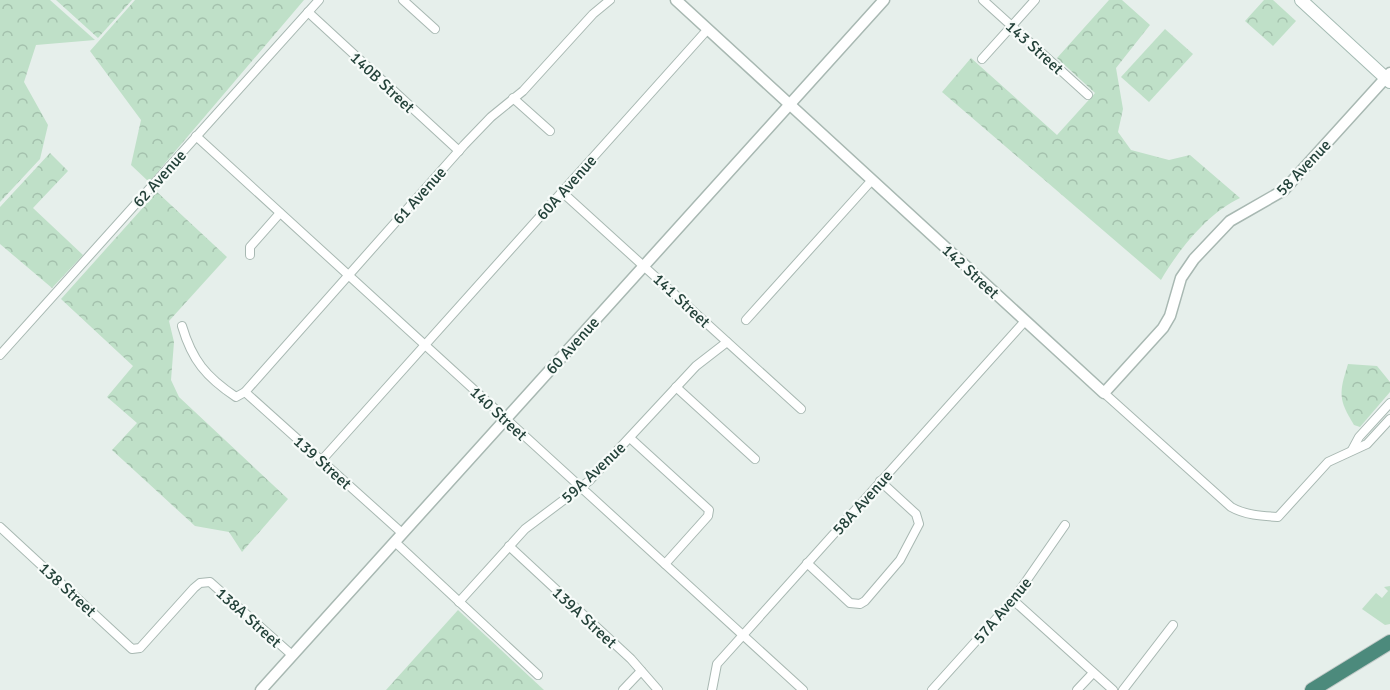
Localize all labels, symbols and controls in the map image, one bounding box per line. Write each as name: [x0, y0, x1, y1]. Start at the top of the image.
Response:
street label: 143 Street: [1001, 17, 1068, 79]
street label: 140B Street: [346, 48, 419, 118]
street label: 58 Avenue: [1272, 135, 1336, 200]
street label: 62 Avenue: [129, 146, 191, 212]
street label: 60A Avenue: [532, 151, 601, 224]
street label: 61 Avenue: [389, 163, 451, 229]
street label: 142 Street: [937, 240, 1003, 304]
street label: 141 Street: [648, 269, 714, 333]
street label: 60 Avenue: [542, 313, 604, 379]
street label: 140 Street: [465, 382, 531, 446]
street label: 139 Street: [289, 432, 356, 494]
street label: 59A Avenue: [557, 438, 630, 508]
street label: 58A Avenue: [828, 466, 897, 539]
street label: 138 Street: [34, 558, 100, 622]
street label: 57A Avenue: [969, 573, 1036, 648]
street label: 138A Street: [212, 583, 285, 653]
street label: 139A Street: [548, 583, 621, 653]

